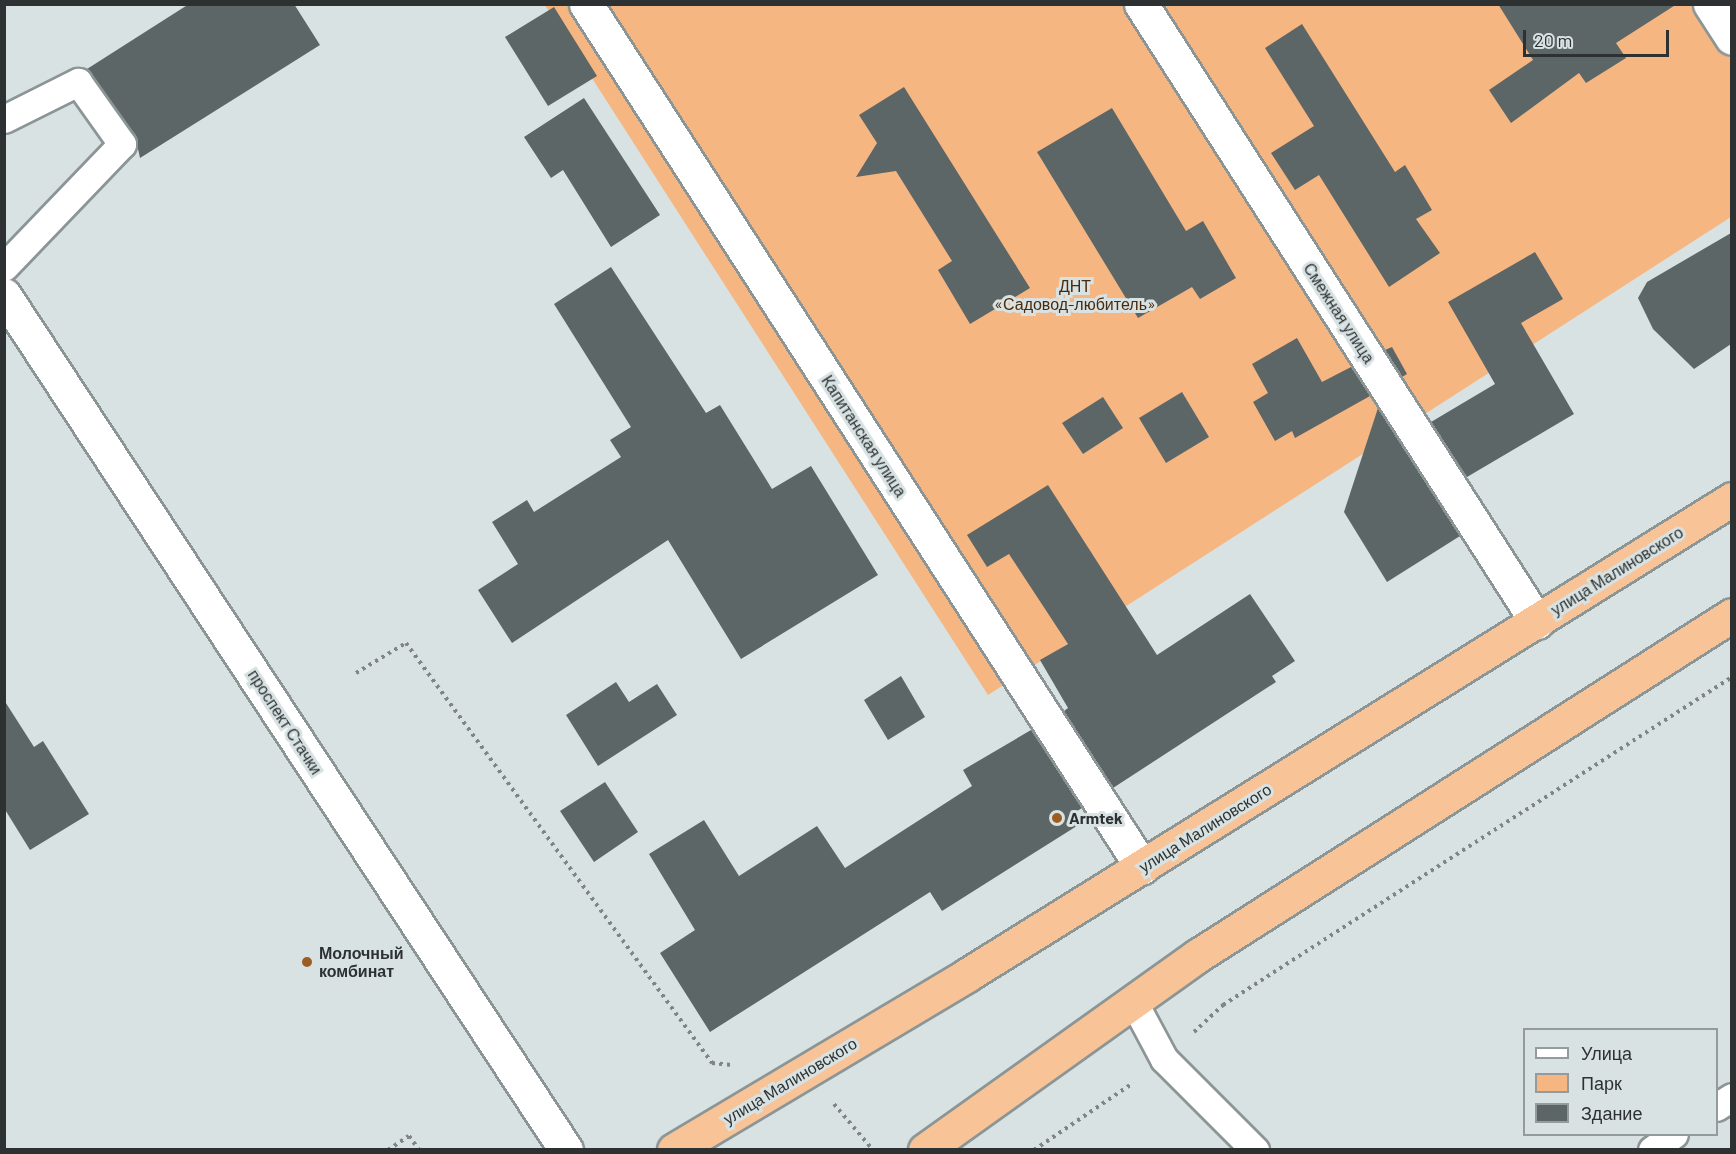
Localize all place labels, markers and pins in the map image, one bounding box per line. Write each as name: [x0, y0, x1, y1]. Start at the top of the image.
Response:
place label: Armtek: [1069, 808, 1122, 828]
marker: Armtek: [1050, 811, 1064, 825]
place label: Молочный комбинат: [319, 943, 403, 981]
marker: Молочный комбинат: [300, 955, 314, 969]

